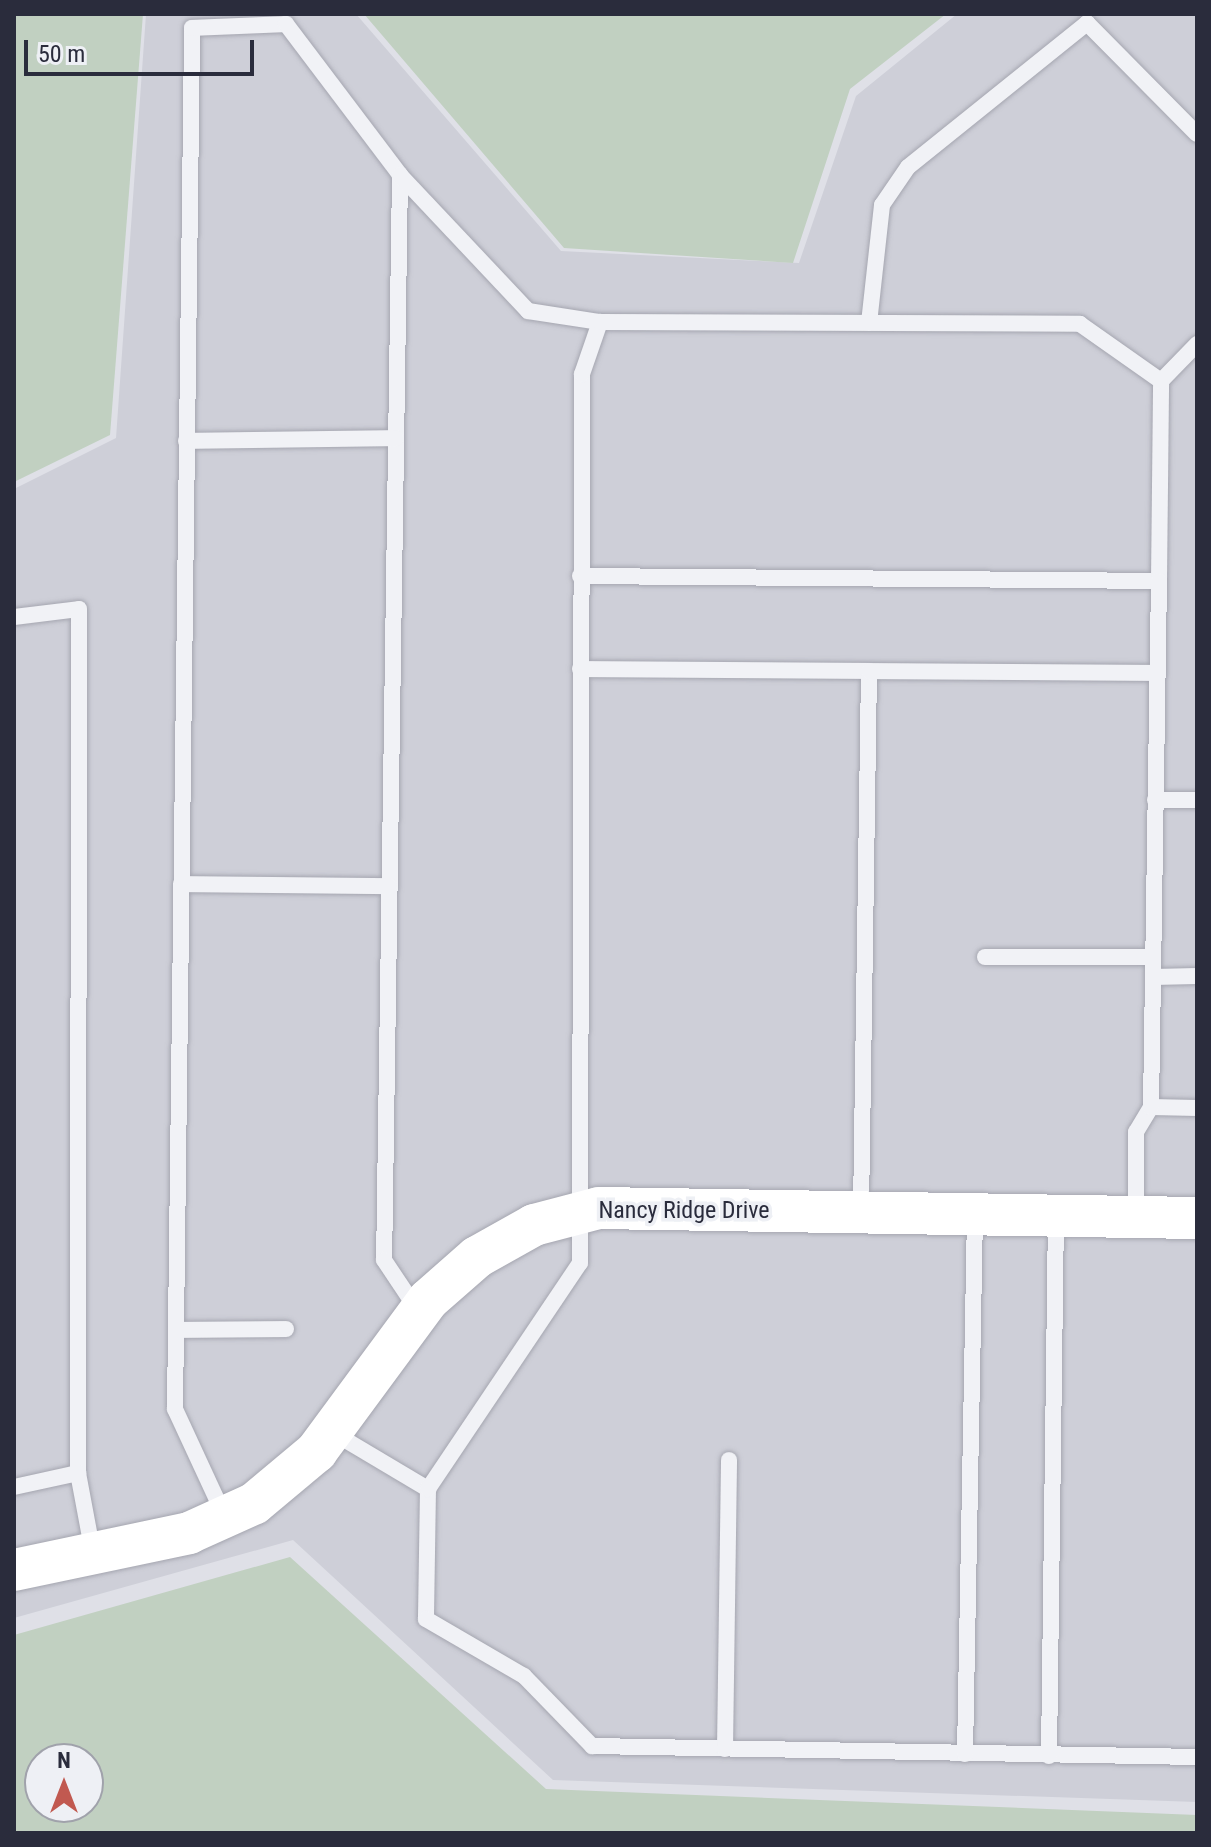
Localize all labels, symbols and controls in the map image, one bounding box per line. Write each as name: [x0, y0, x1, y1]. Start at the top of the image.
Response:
scale bar: [28, 24, 258, 74]
text: 50 m: [38, 40, 85, 68]
street label: Nancy Ridge Drive: [598, 1197, 770, 1225]
north arrow: [24, 1743, 104, 1823]
text: N: [57, 1748, 71, 1773]

